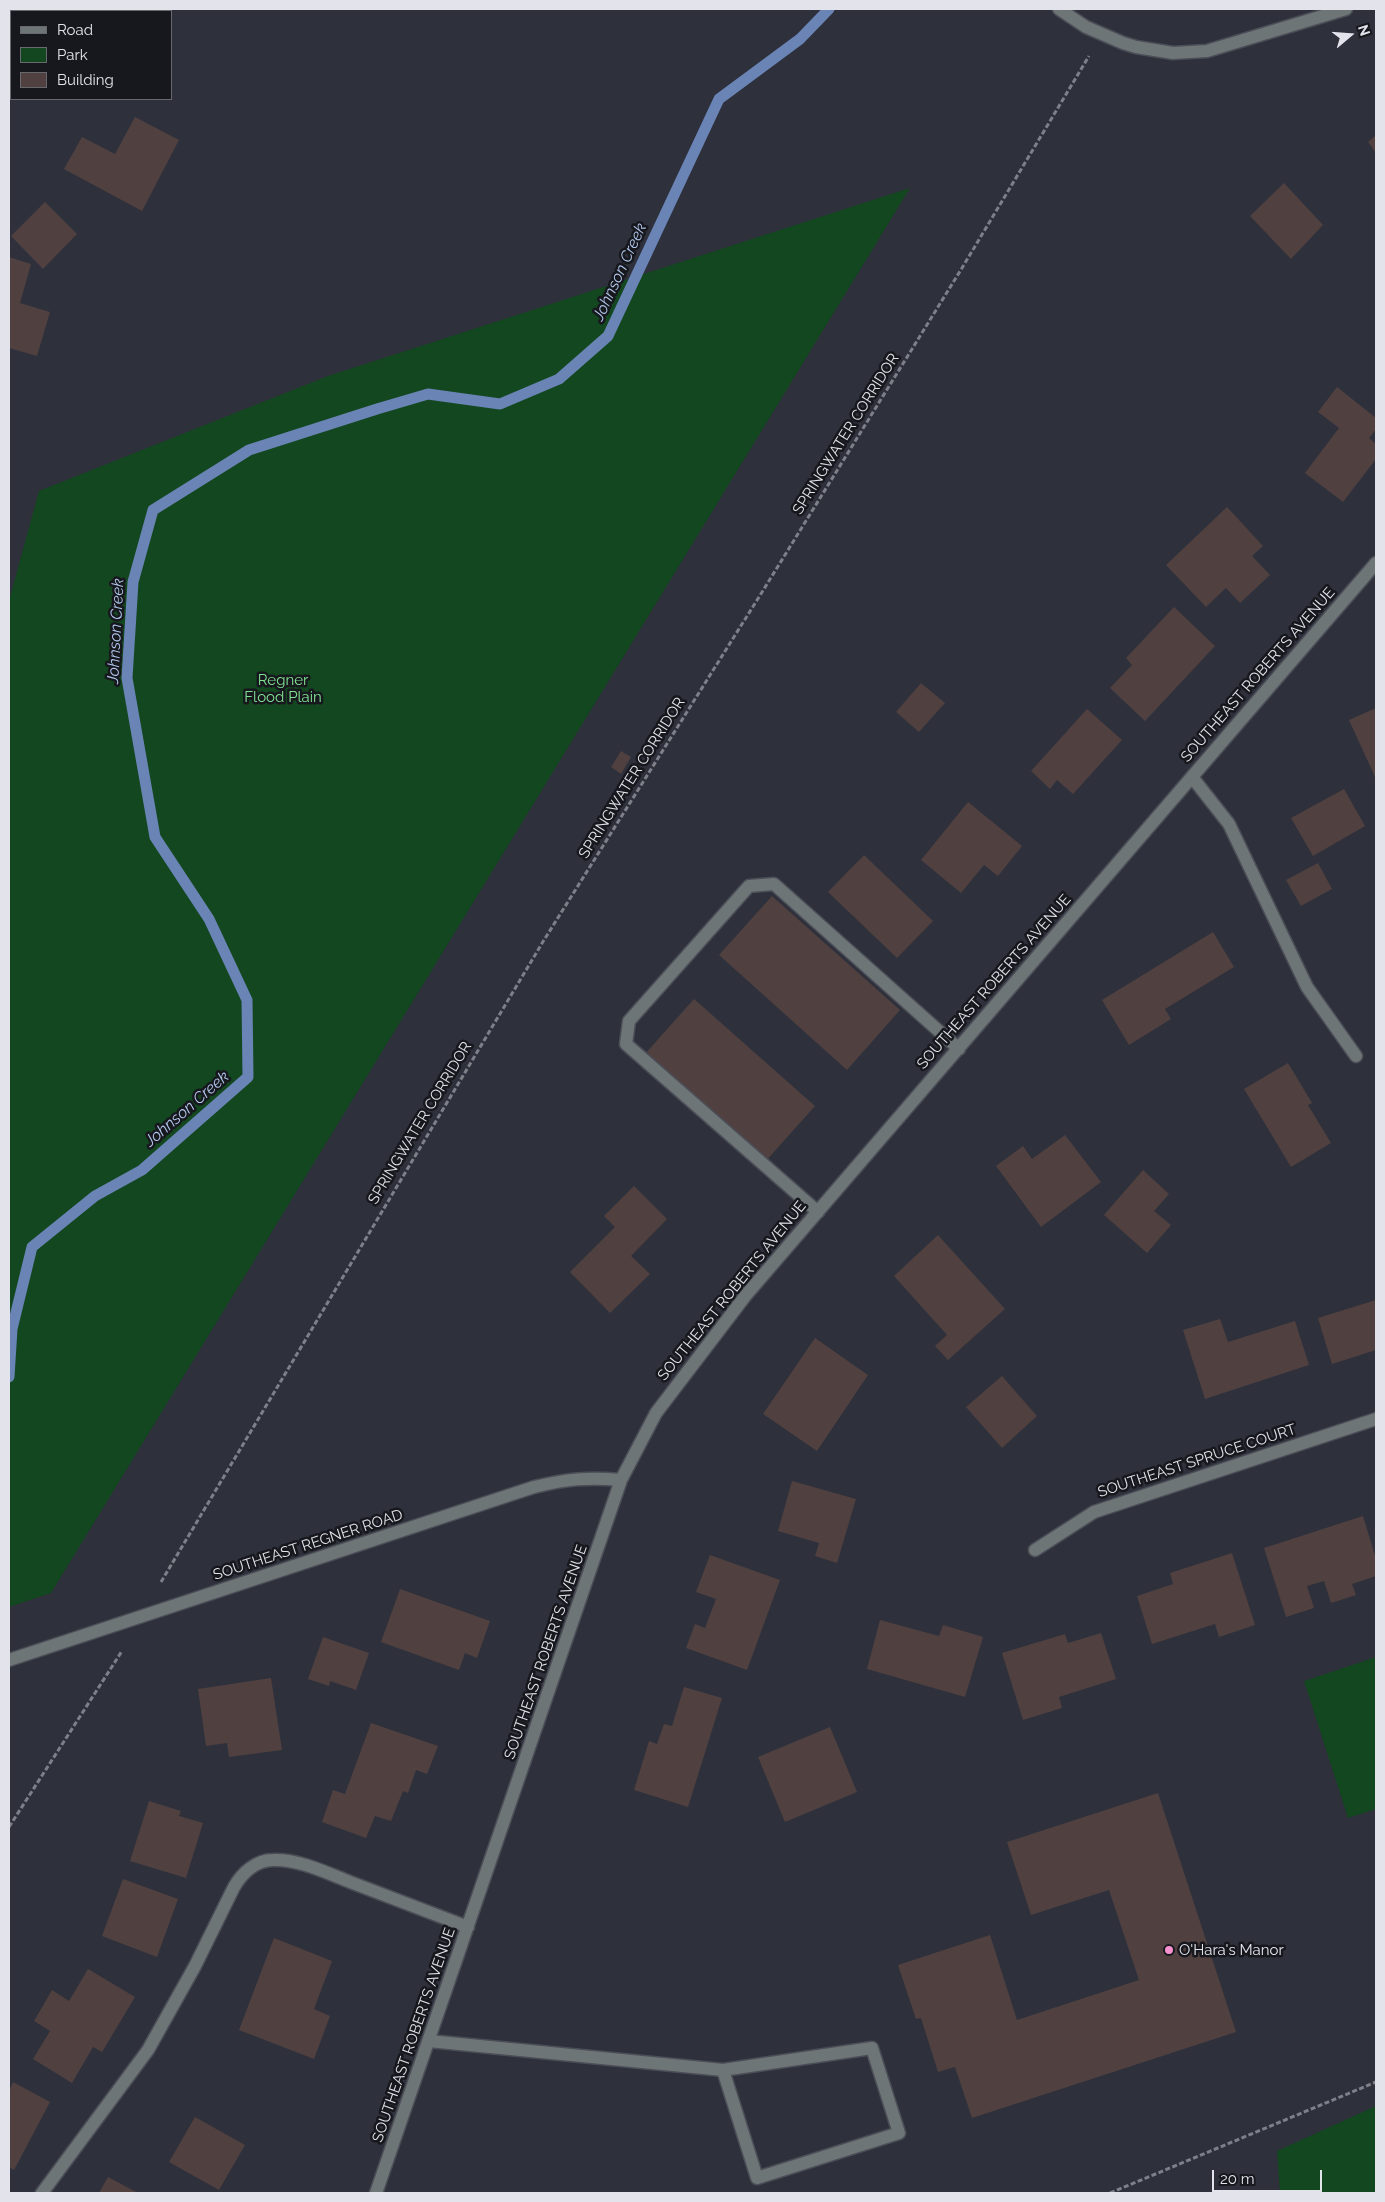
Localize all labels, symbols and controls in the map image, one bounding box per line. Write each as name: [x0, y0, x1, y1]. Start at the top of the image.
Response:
legend: [10, 10, 172, 100]
north arrow: [1325, 10, 1375, 60]
text: Road: [57, 21, 93, 39]
text: N: [1355, 23, 1374, 38]
text: Park: [57, 46, 88, 64]
text: Building: [57, 71, 114, 89]
water label: Johnson Creek: [589, 220, 651, 324]
street label: SPRINGWATER CORRIDOR: [789, 350, 903, 518]
water label: Johnson Creek: [104, 578, 128, 684]
street label: SOUTHEAST ROBERTS AVENUE: [1177, 584, 1339, 766]
park label: Regner Flood Plain: [244, 671, 322, 706]
street label: SPRINGWATER CORRIDOR: [575, 694, 689, 862]
street label: SOUTHEAST ROBERTS AVENUE: [913, 891, 1075, 1073]
street label: SPRINGWATER CORRIDOR: [364, 1039, 476, 1207]
water label: Johnson Creek: [141, 1067, 233, 1151]
street label: SOUTHEAST ROBERTS AVENUE: [654, 1198, 810, 1384]
street label: SOUTHEAST SPRUCE COURT: [1096, 1420, 1298, 1502]
street label: SOUTHEAST REGNER ROAD: [211, 1506, 405, 1584]
street label: SOUTHEAST ROBERTS AVENUE: [501, 1542, 591, 1762]
street label: SOUTHEAST ROBERTS AVENUE: [369, 1925, 459, 2145]
place label: O'Hara's Manor: [1179, 1941, 1284, 1959]
marker: O'Hara's Manor: [1163, 1944, 1175, 1956]
scale bar: [1215, 2160, 1325, 2192]
text: 20 m: [1220, 2170, 1255, 2188]

